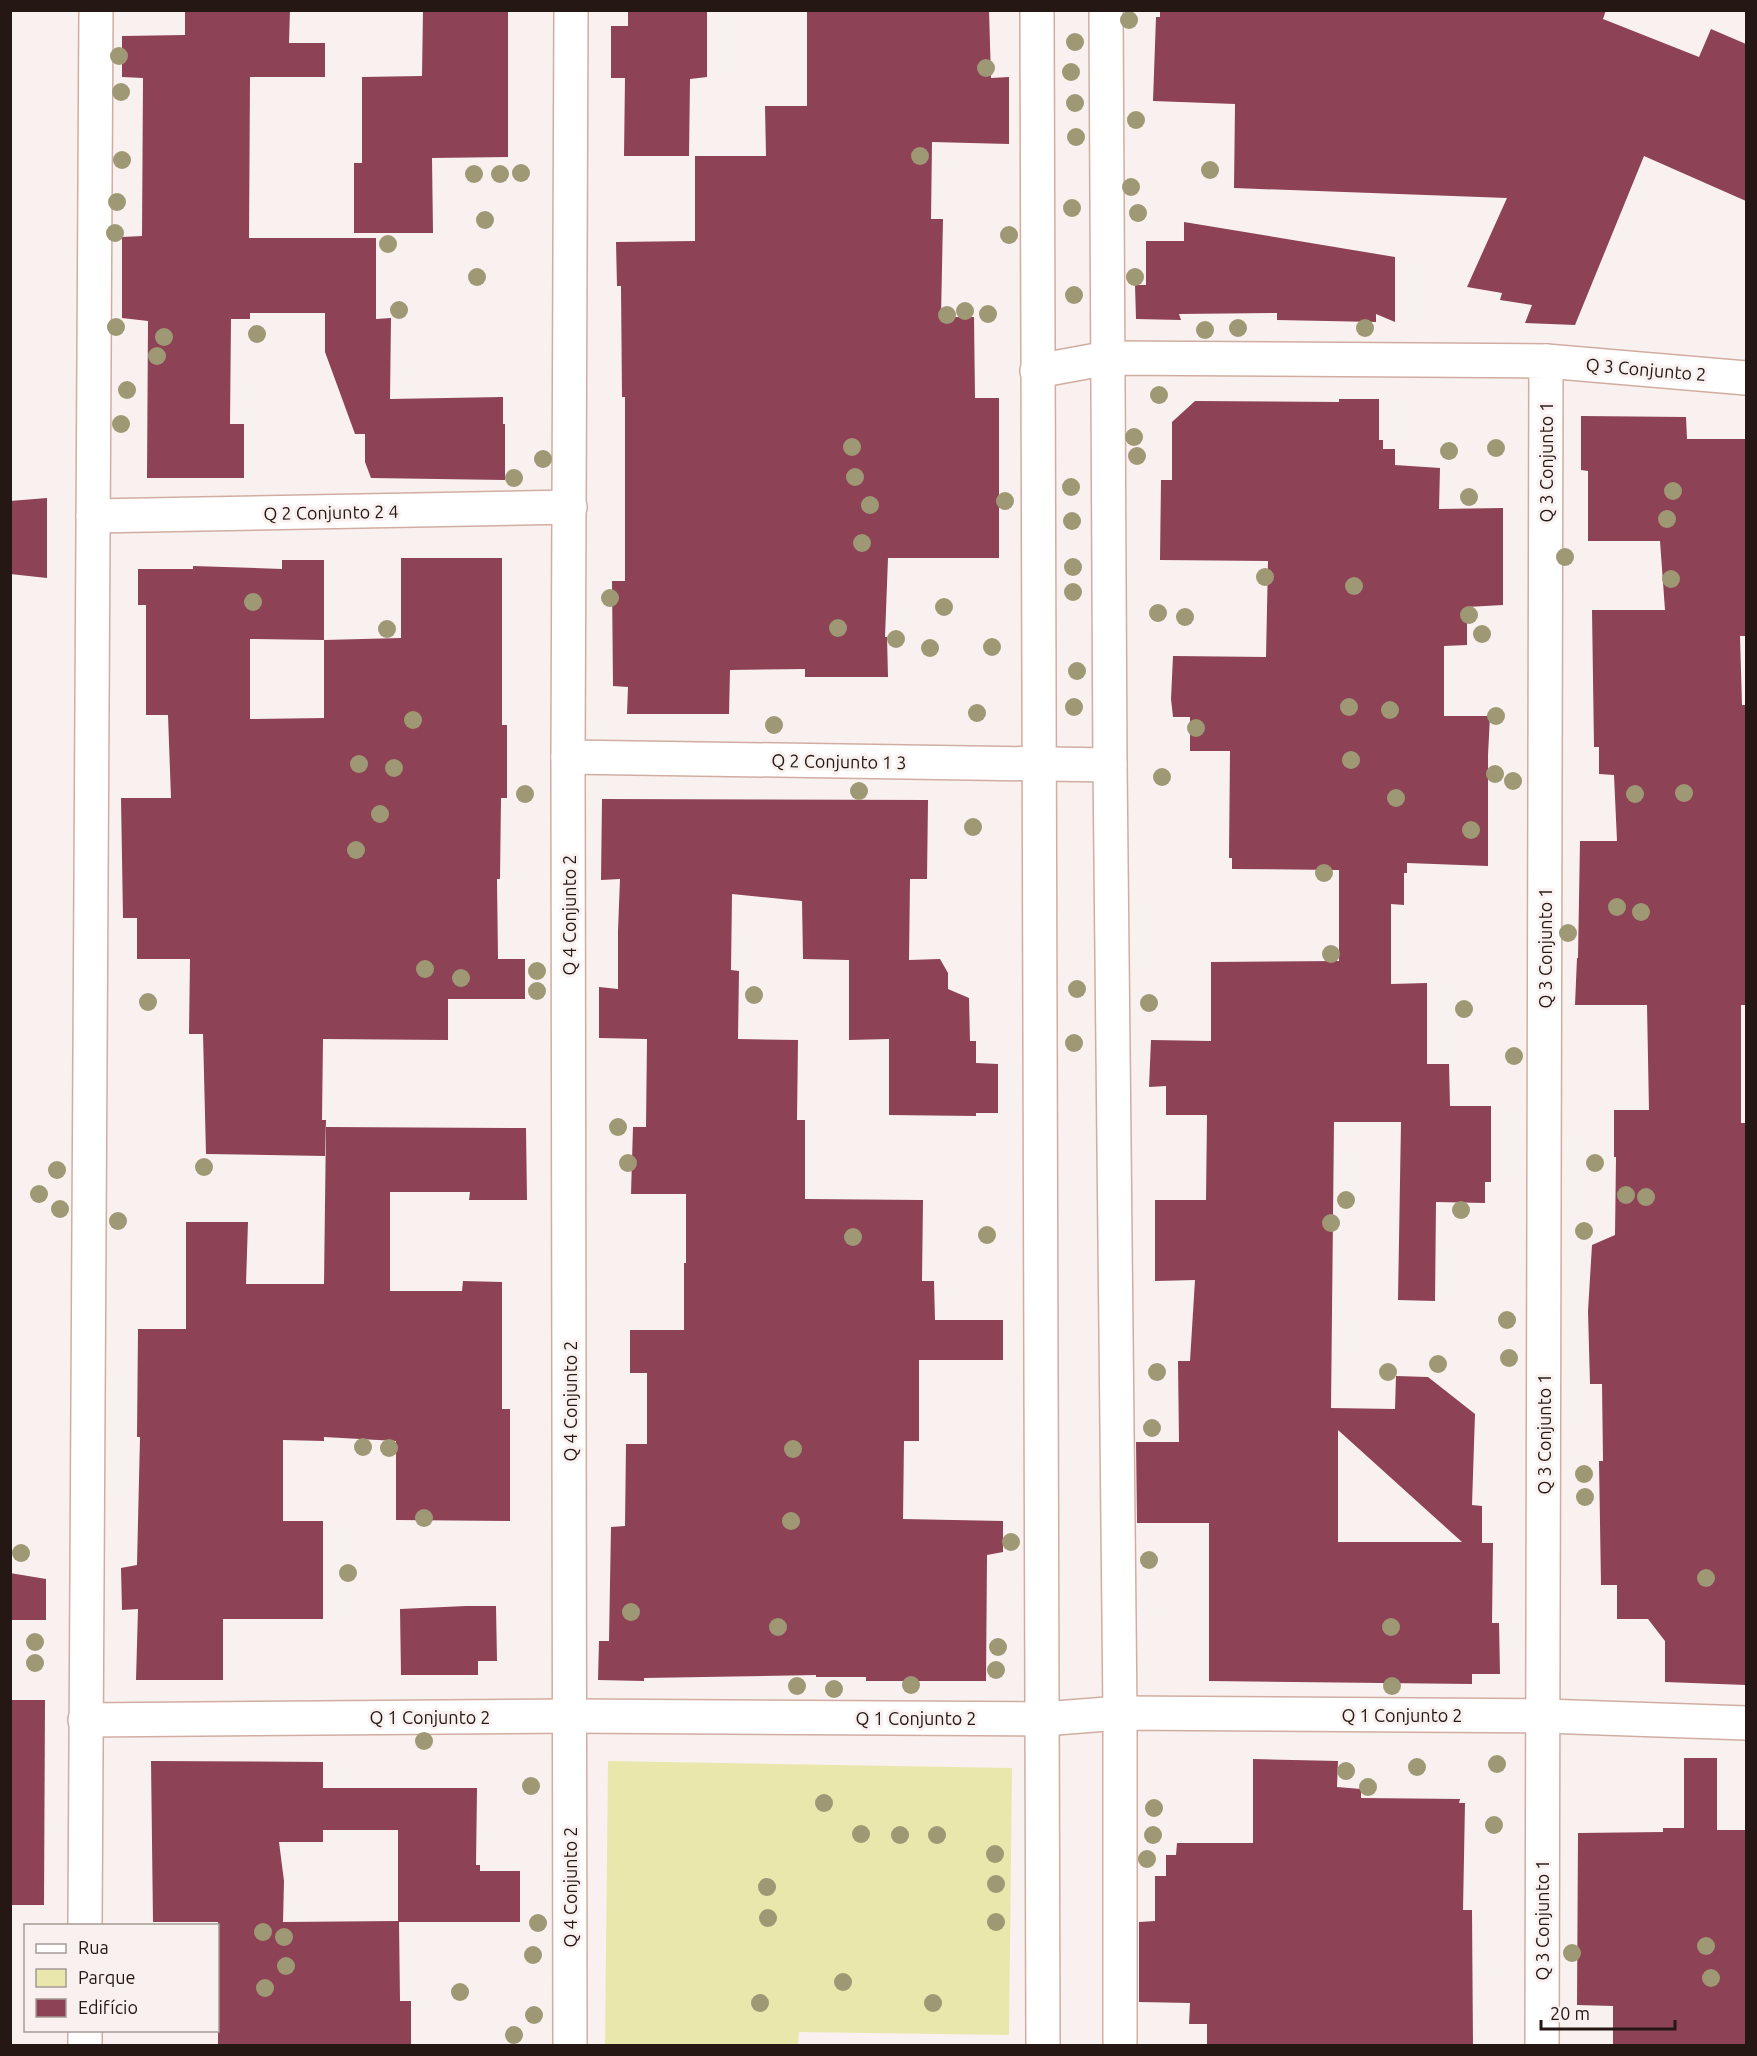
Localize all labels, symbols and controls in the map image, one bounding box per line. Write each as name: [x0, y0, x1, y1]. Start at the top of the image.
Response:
street label: Q 3 Conjunto 2: [1585, 354, 1707, 385]
street label: Q 3 Conjunto 1: [1536, 402, 1557, 522]
street label: Q 2 Conjunto 2 4: [263, 501, 399, 524]
street label: Q 2 Conjunto 1 3: [771, 750, 907, 773]
street label: Q 4 Conjunto 2: [559, 855, 580, 975]
street label: Q 3 Conjunto 1: [1535, 888, 1556, 1008]
street label: Q 4 Conjunto 2: [560, 1341, 581, 1461]
street label: Q 3 Conjunto 1: [1534, 1374, 1555, 1494]
street label: Q 1 Conjunto 2: [1342, 1705, 1462, 1726]
street label: Q 1 Conjunto 2: [370, 1707, 490, 1728]
street label: Q 1 Conjunto 2: [856, 1708, 976, 1729]
street label: Q 4 Conjunto 2: [560, 1827, 581, 1947]
street label: Q 3 Conjunto 1: [1532, 1860, 1553, 1980]
legend: [24, 1924, 219, 2032]
text: Rua: [78, 1937, 109, 1957]
text: Parque: [78, 1967, 135, 1987]
scale bar: [1541, 1993, 1674, 2031]
text: Edifício: [78, 1997, 138, 2017]
text: 20 m: [1550, 2003, 1590, 2023]

